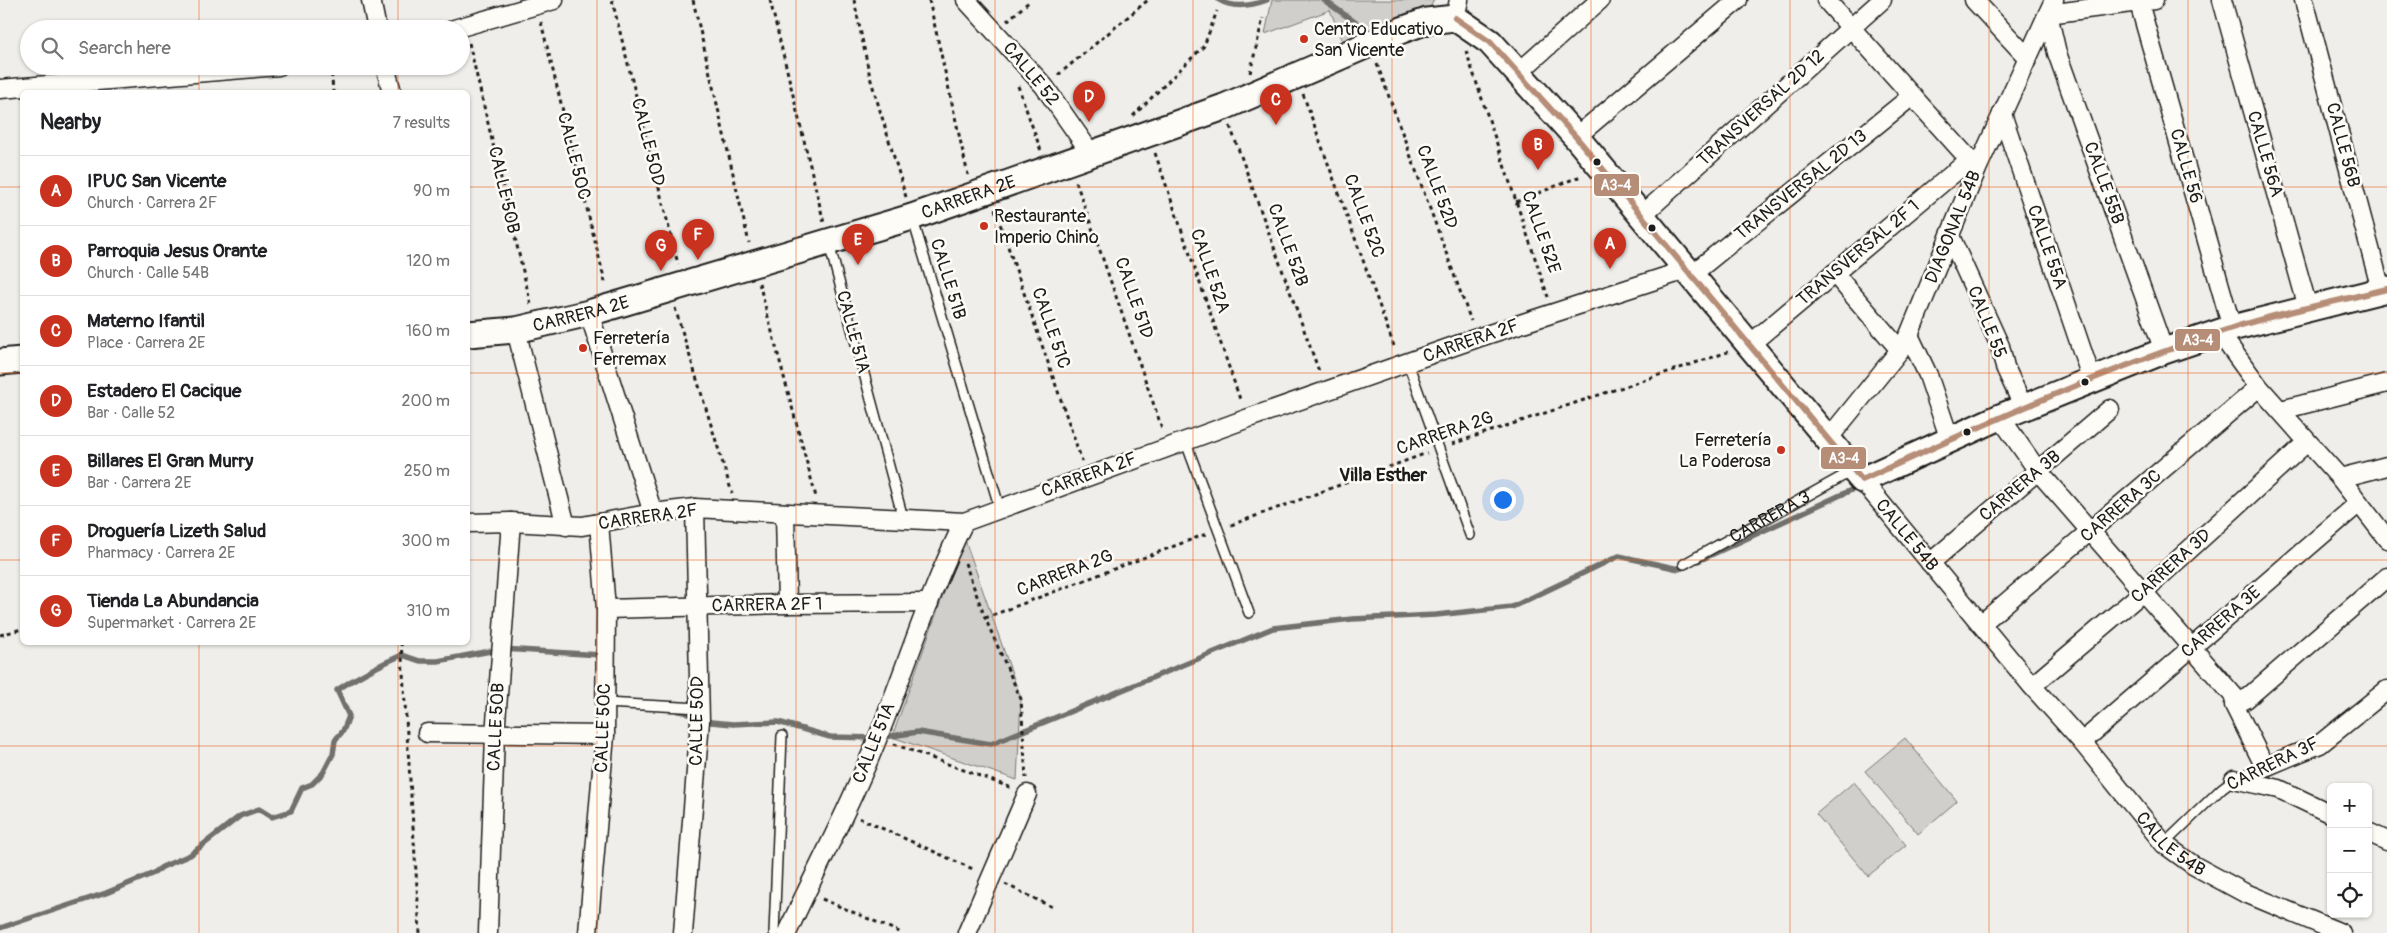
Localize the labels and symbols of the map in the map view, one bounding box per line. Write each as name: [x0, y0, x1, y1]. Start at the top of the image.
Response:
place label: Centro Educativo San Vicente: [1314, 18, 1444, 62]
marker: Centro Educativo San Vicente: [1298, 33, 1310, 45]
street label: CALLE 52: [998, 37, 1064, 111]
street label: TRANSVERSAL 2D 12: [1692, 45, 1830, 171]
pin: D: [1073, 81, 1105, 122]
pin: C: [1260, 84, 1292, 125]
street label: CALLE 50D: [626, 96, 670, 188]
street label: CALLE 56B: [2321, 100, 2365, 190]
street label: CALLE 56A: [2242, 108, 2288, 200]
street label: CALLE 50C: [552, 110, 596, 202]
street label: TRANSVERSAL 2D 13: [1730, 124, 1872, 246]
street label: CALLE 56: [2164, 126, 2208, 206]
pin: B: [1522, 129, 1554, 170]
street label: CALLE 55B: [2078, 139, 2130, 227]
street label: CALLE 52D: [1411, 142, 1463, 232]
street label: CALLE 50B: [483, 144, 525, 236]
unlabelled marker: [1592, 157, 1602, 167]
street label: DIAGONAL 54B: [1920, 167, 1986, 287]
street label: CARRERA 2E: [918, 170, 1019, 224]
street label: CALLE 52C: [1338, 171, 1390, 261]
line badge: A3-4: [1593, 173, 1640, 197]
text: A3-4: [1601, 177, 1632, 194]
street label: CALLE 52E: [1516, 188, 1566, 276]
street label: TRANSVERSAL 2F 1: [1792, 195, 1924, 311]
street label: CALLE 52B: [1262, 200, 1314, 290]
street label: CALLE 55A: [2022, 202, 2072, 292]
place label: Restaurante Imperio Chino: [994, 205, 1099, 249]
pin: F: [682, 219, 714, 260]
marker: Restaurante Imperio Chino: [978, 220, 990, 232]
unlabelled marker: [1647, 223, 1657, 233]
pin: E: [842, 224, 874, 265]
street label: CALLE 52A: [1185, 226, 1235, 317]
pin: A: [1594, 228, 1626, 269]
pin: G: [645, 230, 677, 271]
street label: CALLE 51B: [925, 236, 971, 322]
street label: CALLE 51D: [1109, 254, 1159, 342]
street label: CALLE 55: [1962, 283, 2012, 361]
street label: CALLE 51C: [1026, 284, 1076, 372]
street label: CALLE 51A: [831, 288, 875, 376]
street label: CARRERA 2E: [531, 290, 632, 337]
street label: CARRERA 2F: [1420, 314, 1522, 368]
place label: Ferretería Ferremax: [593, 327, 670, 371]
line badge: A3-4: [2174, 328, 2221, 352]
text: A3-4: [2183, 332, 2214, 349]
marker: Ferretería Ferremax: [577, 342, 589, 354]
unlabelled marker: [2080, 377, 2090, 387]
street label: CARRERA 2G: [1394, 406, 1497, 460]
unlabelled marker: [1962, 427, 1972, 437]
place label: Ferretería La Poderosa: [1679, 429, 1771, 473]
marker: Ferretería La Poderosa: [1775, 444, 1787, 456]
street label: CARRERA 3B: [1975, 445, 2065, 527]
line badge: A3-4: [1820, 446, 1867, 470]
street label: CARRERA 2F: [1038, 447, 1140, 503]
text: A3-4: [1829, 450, 1860, 467]
district label: Villa Esther: [1339, 463, 1427, 487]
street label: CARRERA 3C: [2076, 464, 2166, 548]
street label: CARRERA 3: [1725, 485, 1814, 548]
your location: [1490, 487, 1516, 513]
street label: CALLE 54B: [1871, 494, 1944, 576]
street label: CARRERA 2F: [597, 499, 699, 535]
street label: CARRERA 3D: [2126, 524, 2216, 608]
street label: CARRERA 2G: [1014, 544, 1116, 602]
street label: CARRERA 3E: [2176, 581, 2266, 663]
street label: CARRERA 2F 1: [711, 593, 823, 617]
street label: CALLE 50D: [685, 676, 709, 766]
street label: CALLE 50B: [482, 682, 510, 772]
street label: CALLE 50C: [590, 683, 616, 773]
street label: CALLE 51A: [847, 699, 901, 787]
street label: CARRERA 3F: [2223, 732, 2323, 796]
street label: CALLE 54B: [2131, 807, 2210, 881]

